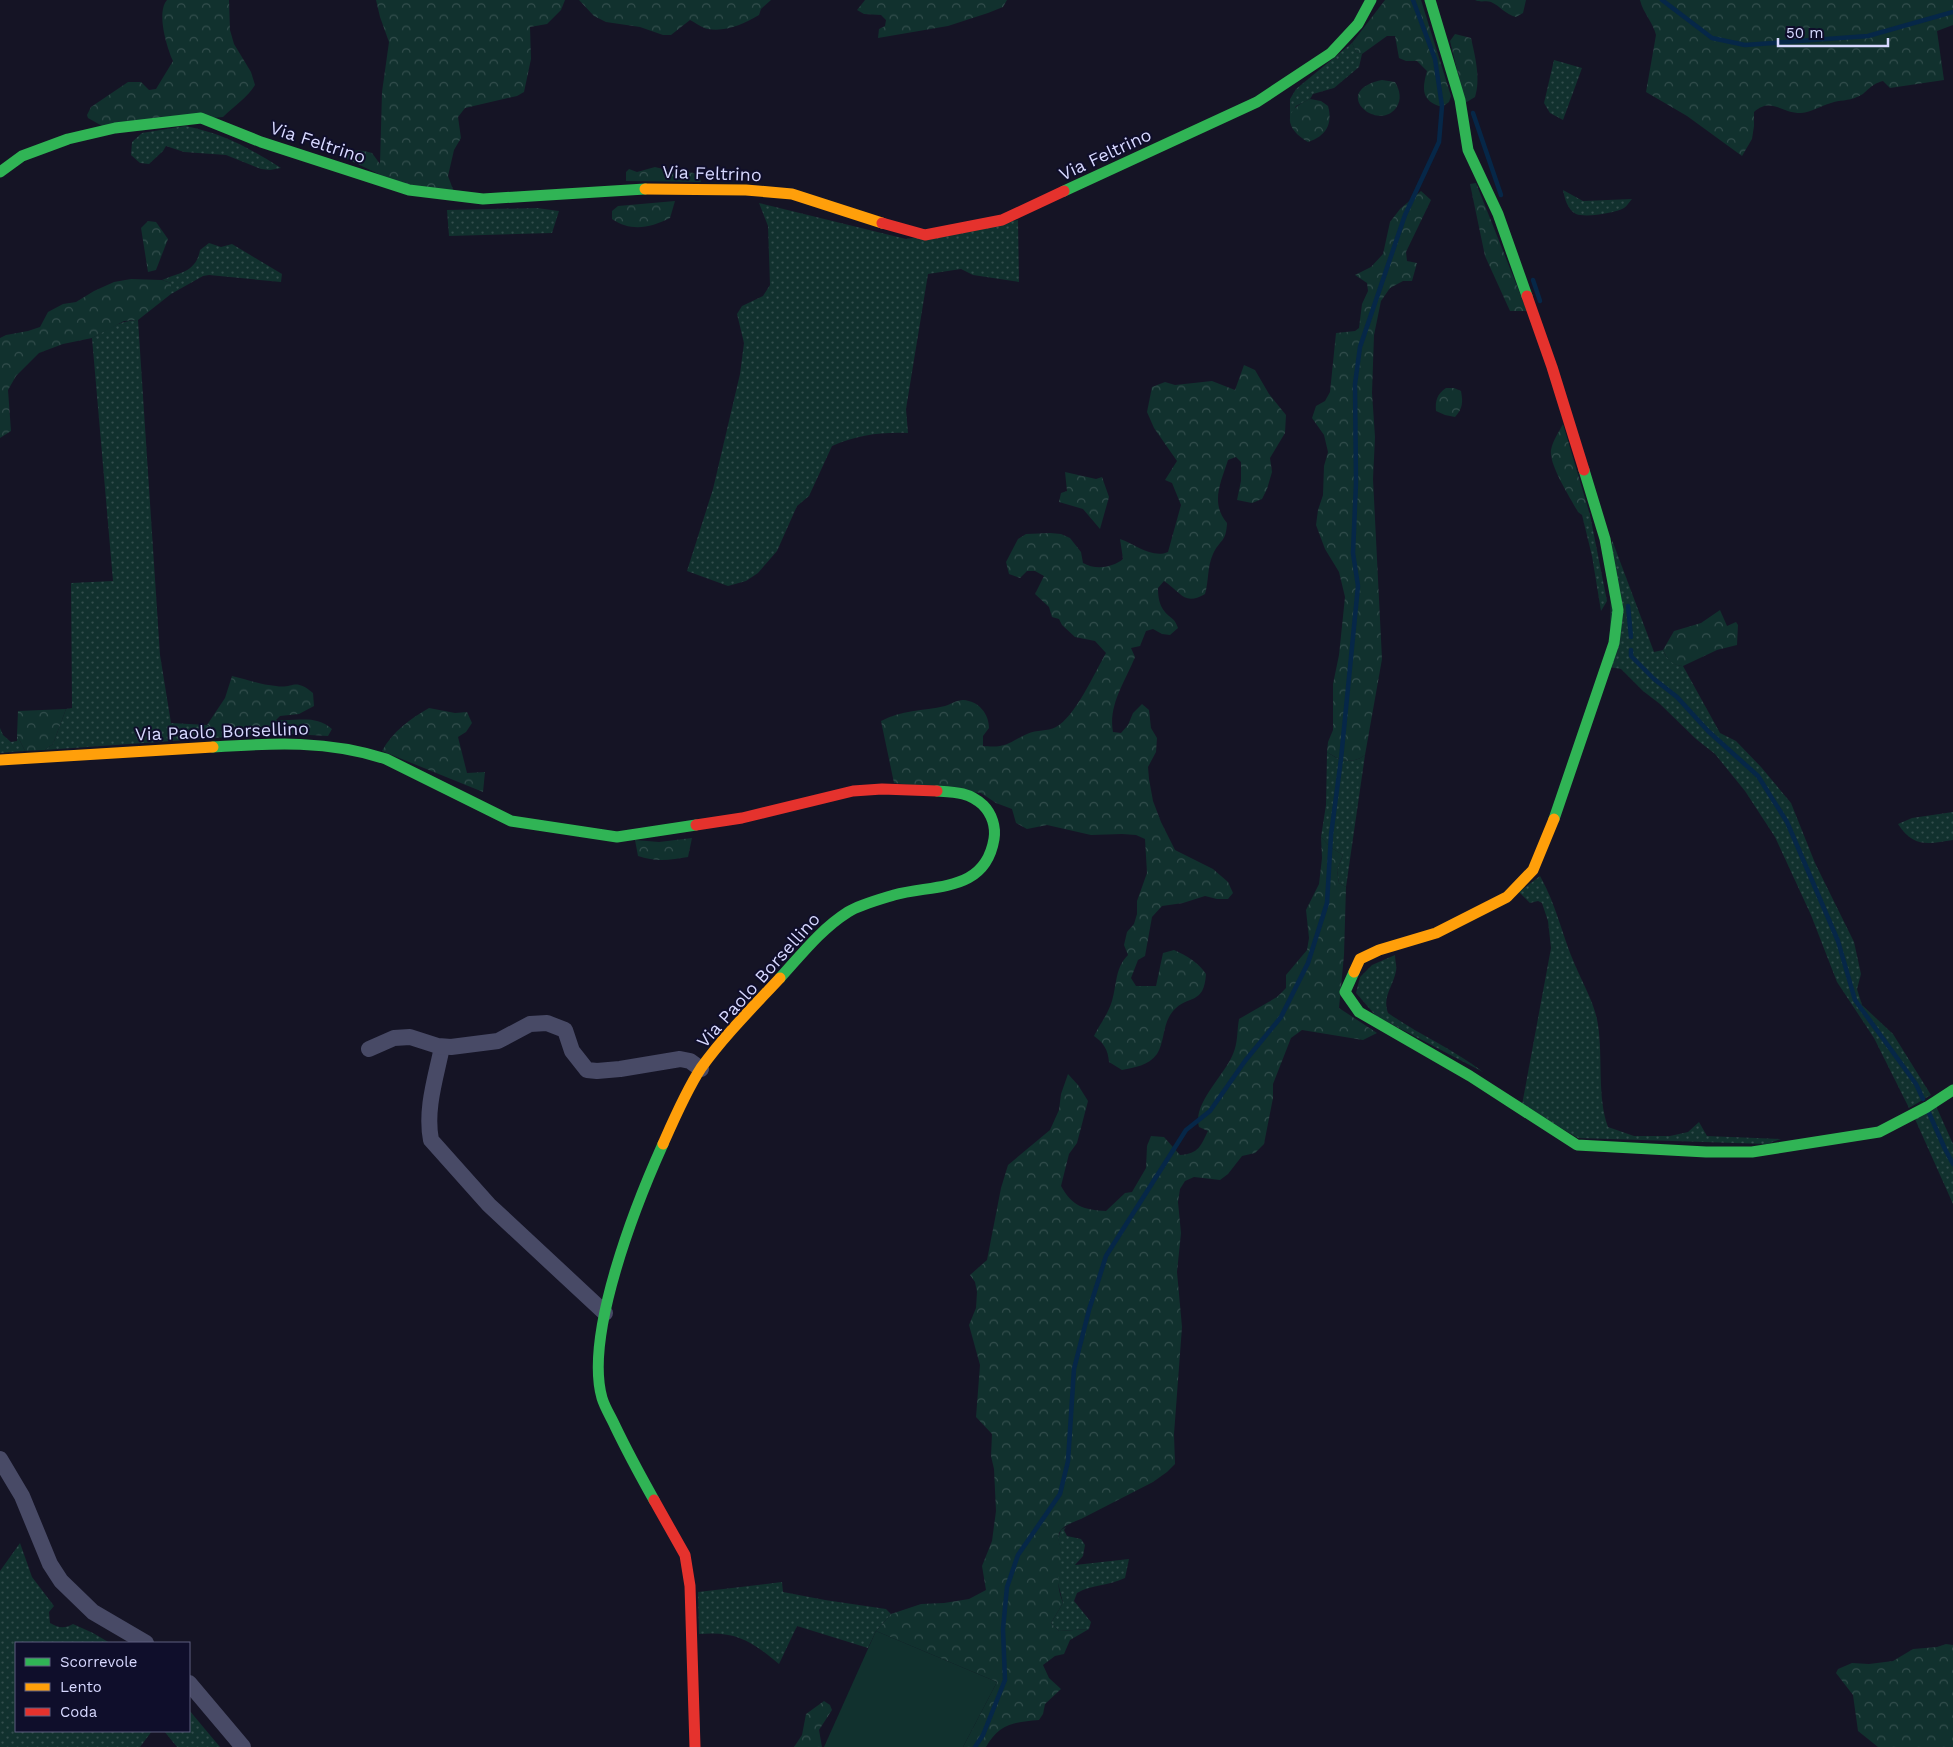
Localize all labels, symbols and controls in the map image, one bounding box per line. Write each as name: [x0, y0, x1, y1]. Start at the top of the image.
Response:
scale bar: [1778, 15, 1888, 47]
text: 50 m: [1786, 24, 1823, 42]
street label: Via Feltrino: [267, 117, 369, 167]
street label: Via Feltrino: [1055, 123, 1155, 185]
street label: Via Feltrino: [662, 161, 762, 185]
street label: Via Paolo Borsellino: [135, 717, 309, 745]
street label: Via Paolo Borsellino: [692, 908, 824, 1052]
legend: [15, 1642, 190, 1732]
text: Scorrevole: [60, 1653, 138, 1671]
text: Lento: [60, 1678, 102, 1696]
text: Coda: [60, 1703, 98, 1721]

